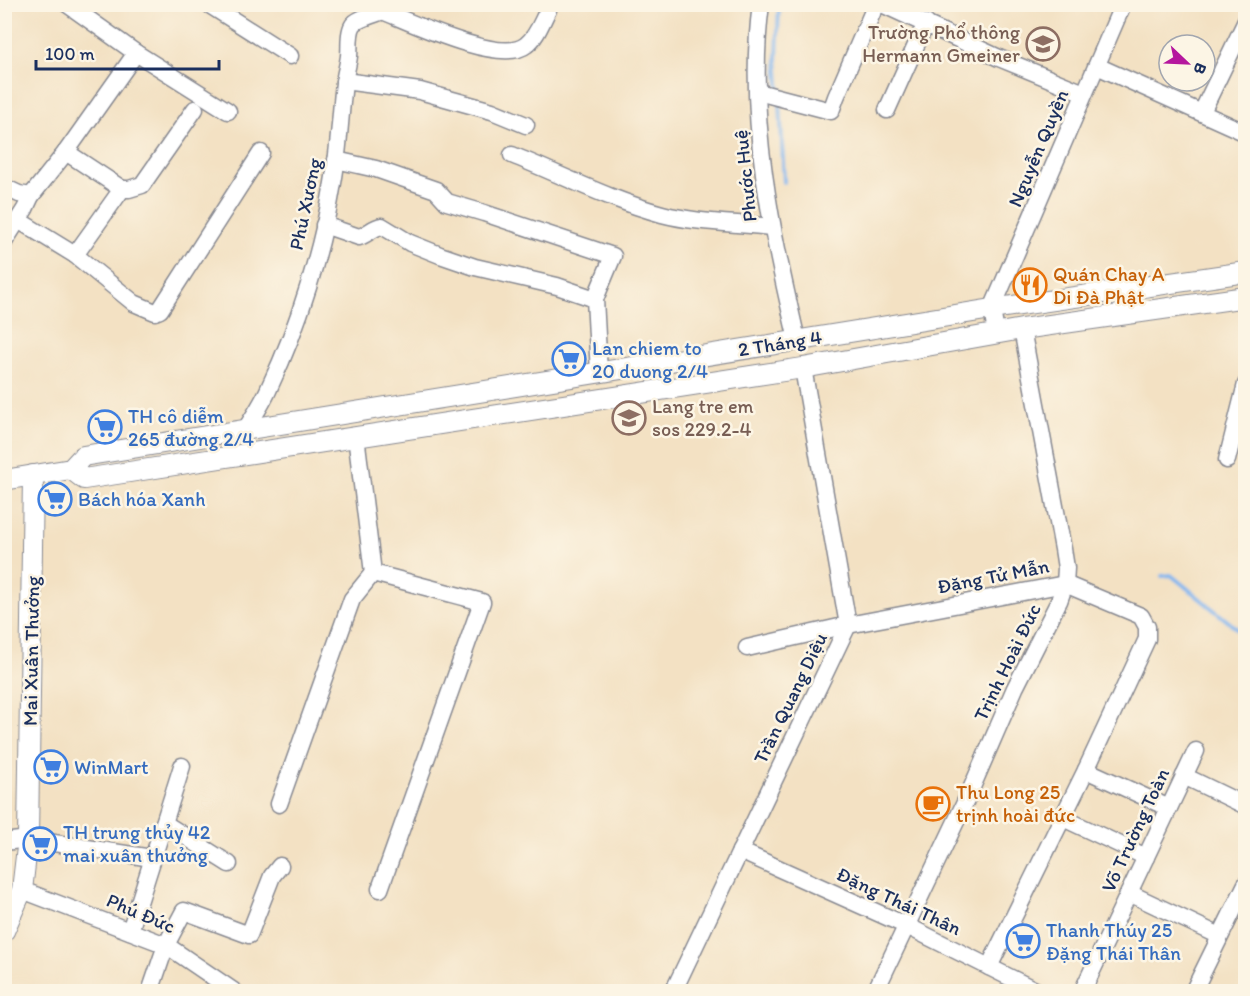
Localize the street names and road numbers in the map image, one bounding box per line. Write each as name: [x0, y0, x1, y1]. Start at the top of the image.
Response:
street label: Nguyễn Quyền: [1002, 86, 1074, 210]
street label: Phước Huệ: [728, 129, 762, 223]
street label: Phú Xương: [284, 155, 327, 252]
street label: 2 Tháng 4: [736, 325, 824, 361]
street label: Đặng Tử Mẫn: [935, 553, 1051, 599]
street label: Mai Xuân Thưởng: [18, 575, 44, 726]
street label: Trịnh Hoài Đức: [968, 599, 1046, 725]
street label: Trần Quang Diệu: [748, 628, 832, 768]
street label: Võ Trường Toàn: [1096, 764, 1174, 896]
street label: Đặng Thái Thân: [833, 862, 966, 941]
street label: Phú Đức: [103, 888, 179, 938]

